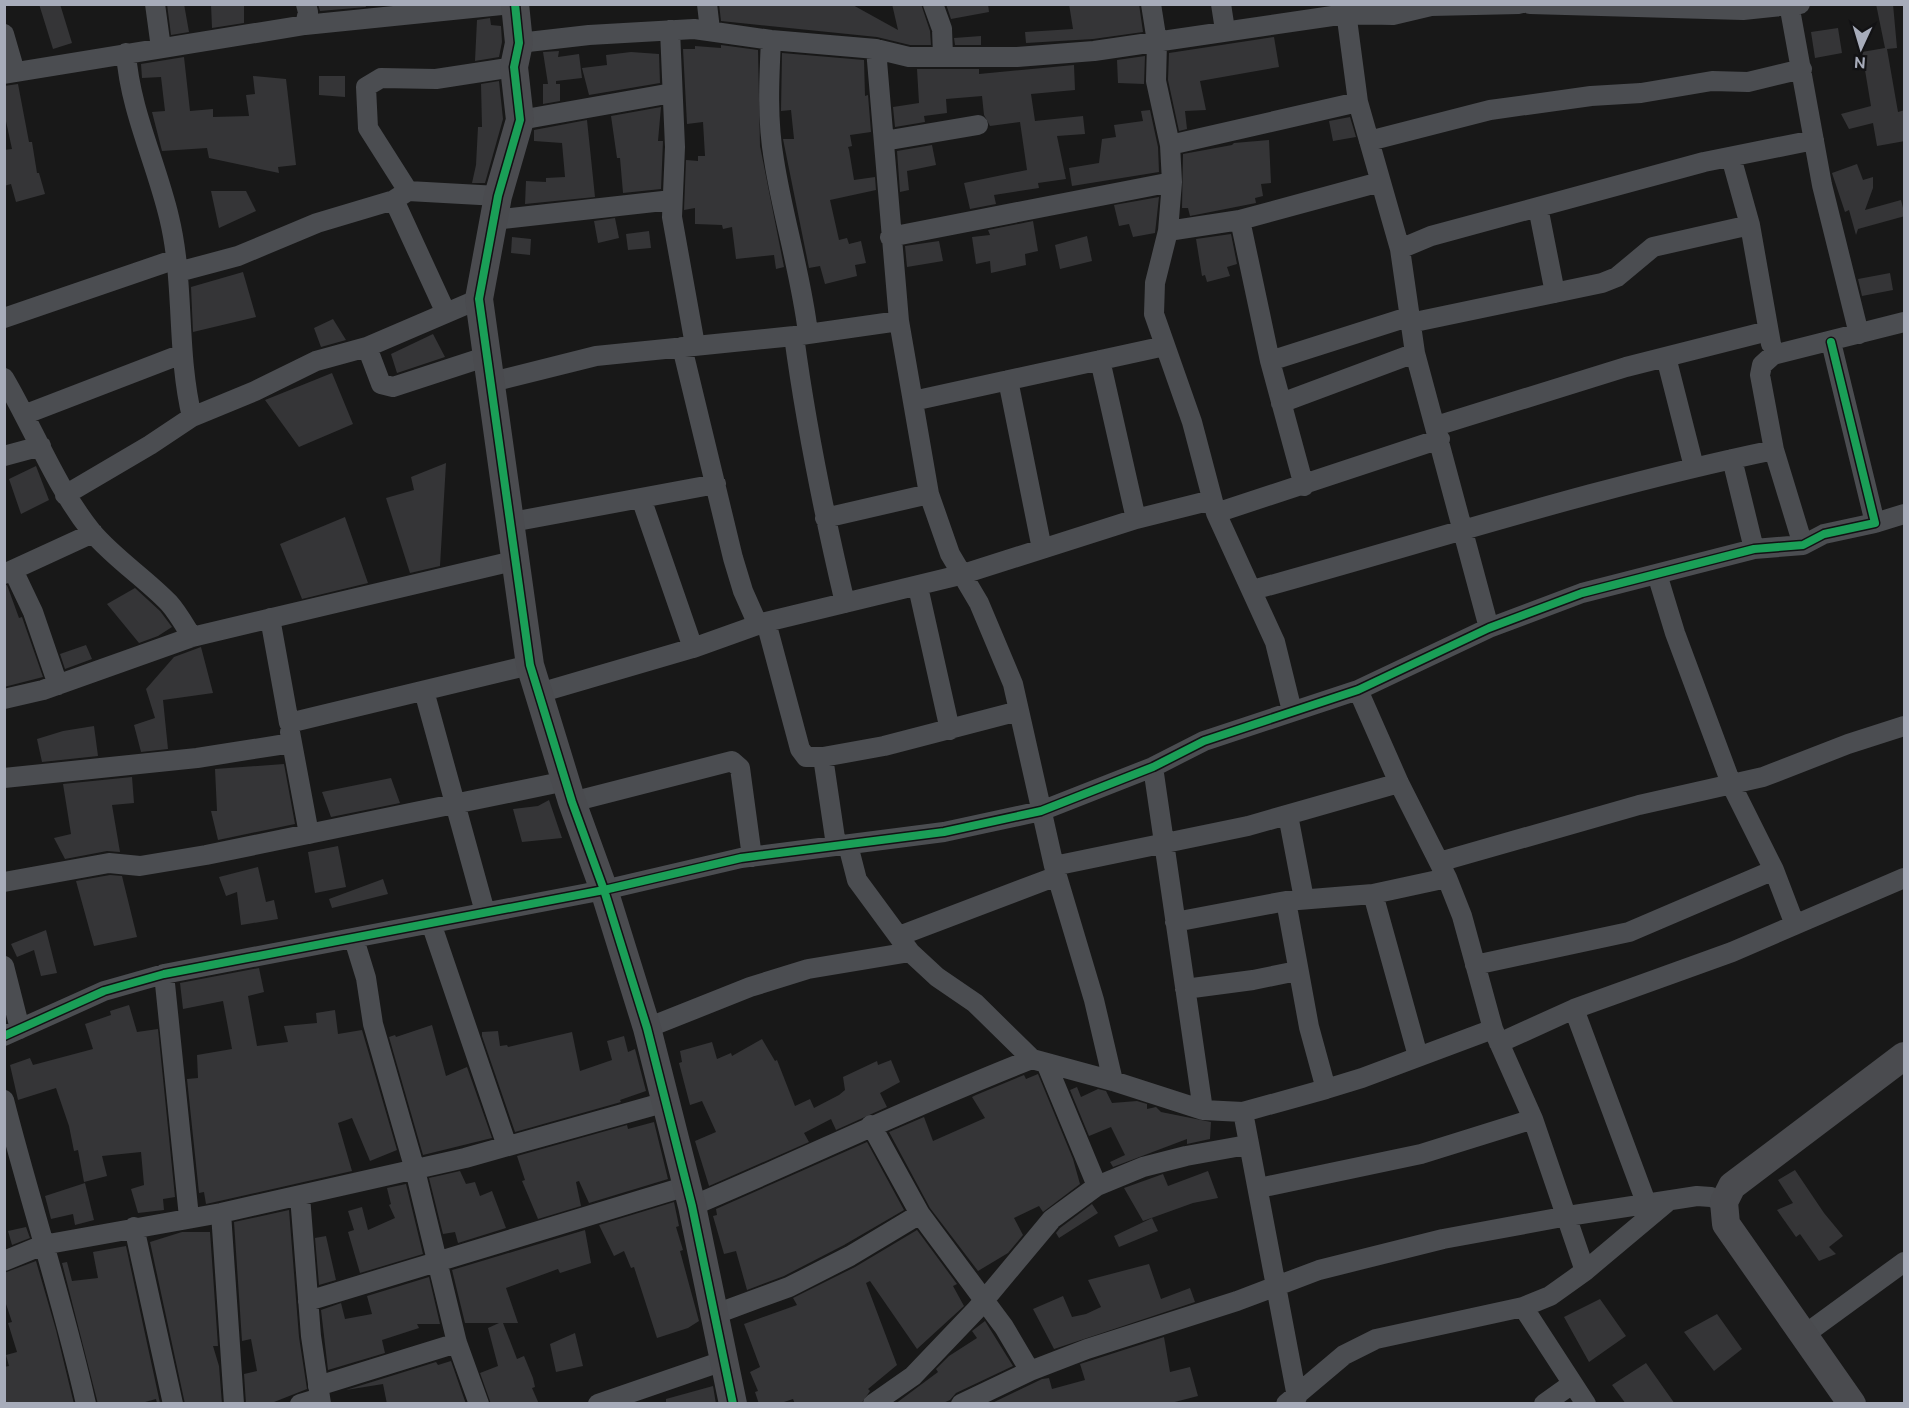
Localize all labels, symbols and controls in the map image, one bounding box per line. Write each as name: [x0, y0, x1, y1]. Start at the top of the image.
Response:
north arrow: [1831, 18, 1891, 78]
text: N: [1853, 54, 1867, 72]

